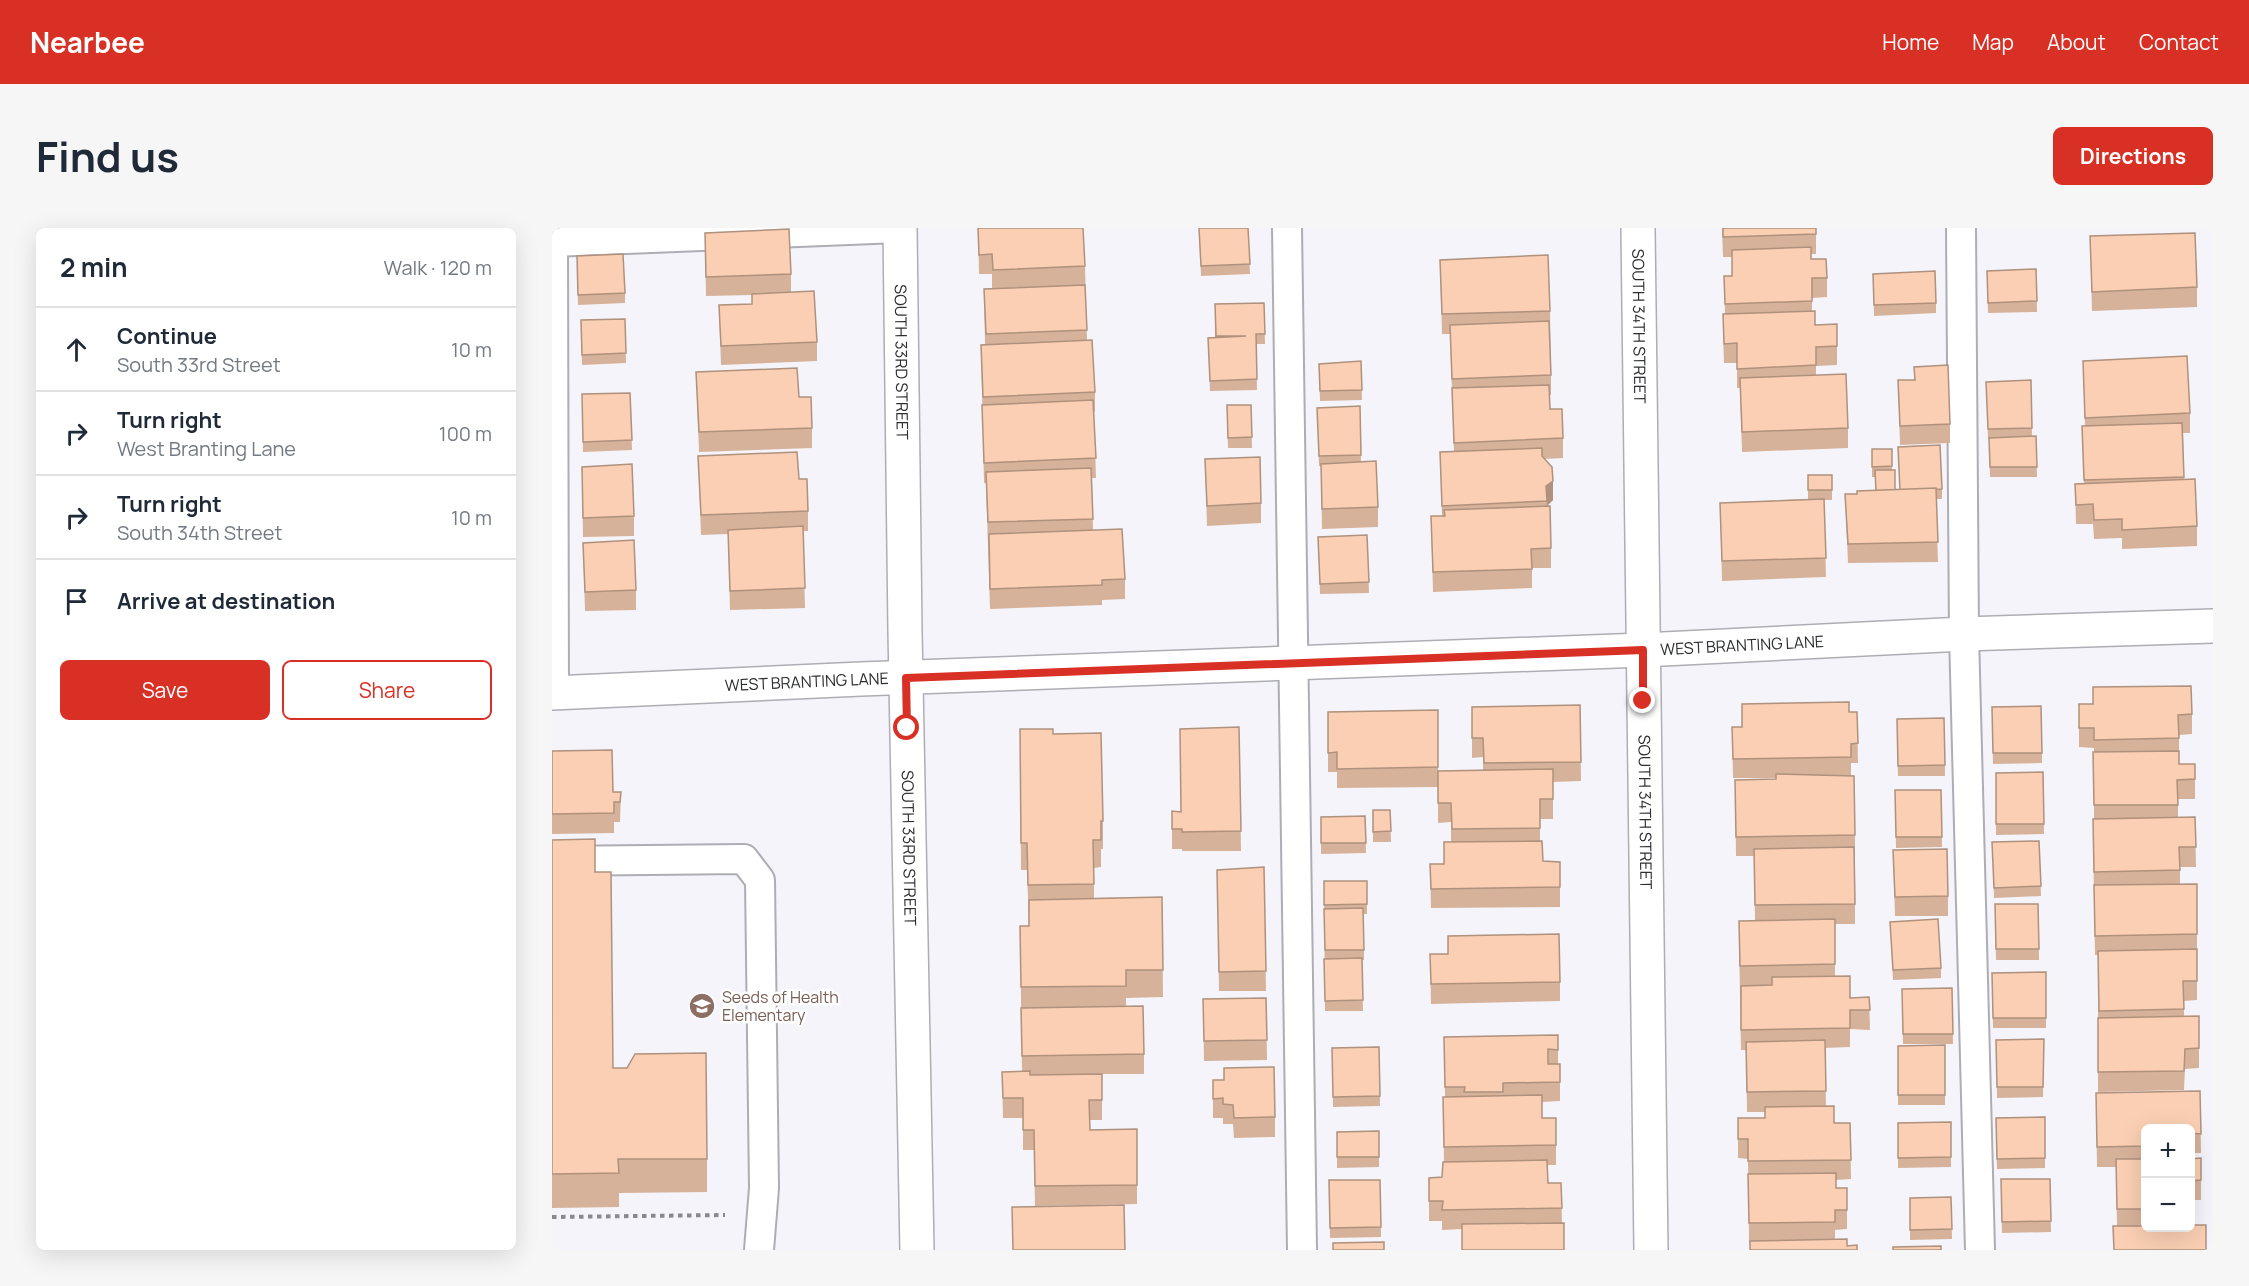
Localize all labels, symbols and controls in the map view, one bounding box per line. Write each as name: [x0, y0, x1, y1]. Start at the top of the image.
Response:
text: Nearbee: [30, 23, 145, 61]
text: Home: [1882, 28, 1939, 56]
text: Map: [1972, 28, 2014, 56]
text: About: [2047, 28, 2106, 56]
text: Contact: [2139, 28, 2219, 56]
text: Find us: [36, 127, 179, 185]
button: Directions: [2053, 127, 2213, 185]
street label: SOUTH 34TH STREET: [1627, 248, 1651, 404]
text: 2 min: [60, 249, 128, 285]
text: Walk · 120 m: [384, 254, 492, 281]
street label: SOUTH 33RD STREET: [890, 284, 914, 440]
text: Continue: [117, 321, 217, 351]
icon: ahead: [60, 333, 93, 366]
text: 10 m: [451, 336, 492, 363]
text: South 33rd Street: [117, 351, 281, 378]
text: Turn right: [117, 405, 222, 435]
icon: right: [60, 417, 93, 450]
text: 100 m: [439, 420, 492, 447]
text: West Branting Lane: [117, 435, 296, 462]
text: Turn right: [117, 489, 222, 519]
icon: right: [60, 501, 93, 534]
text: 10 m: [451, 504, 492, 531]
text: South 34th Street: [117, 519, 282, 546]
icon: arrive: [60, 585, 93, 618]
text: Arrive at destination: [117, 586, 335, 616]
street label: WEST BRANTING LANE: [1660, 630, 1824, 660]
button: Save: [60, 660, 270, 720]
button: Share: [282, 660, 492, 720]
street label: WEST BRANTING LANE: [724, 667, 889, 696]
route end: [1629, 687, 1655, 713]
route start: [893, 714, 919, 740]
street label: SOUTH 34TH STREET: [1633, 734, 1657, 890]
street label: SOUTH 33RD STREET: [897, 770, 922, 926]
place label: Seeds of Health Elementary: [722, 986, 839, 1026]
school or university icon: Seeds of Health Elementary: [687, 991, 717, 1021]
map controls: [2141, 1124, 2195, 1232]
button: +: [2141, 1124, 2195, 1178]
button: −: [2141, 1178, 2195, 1232]

